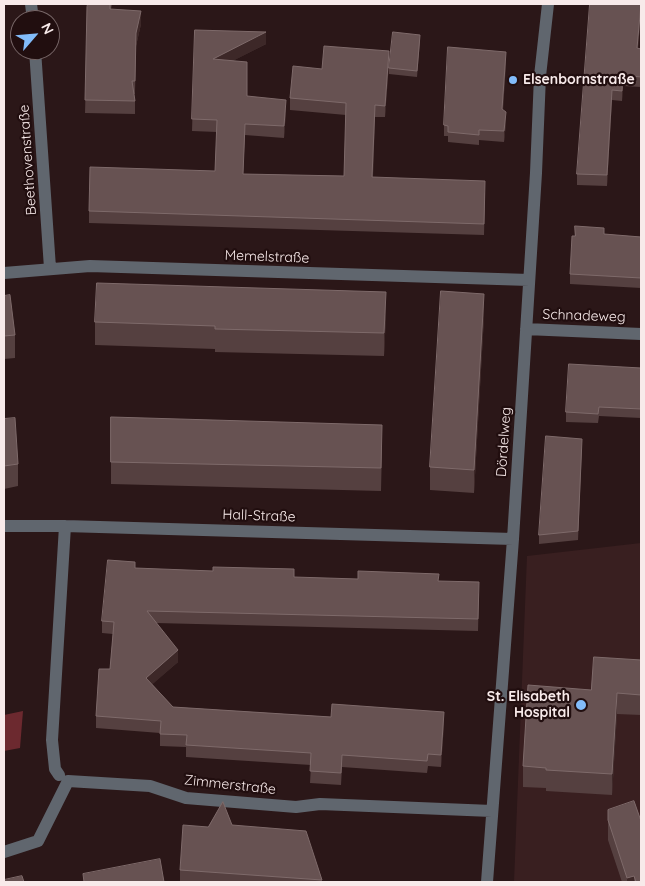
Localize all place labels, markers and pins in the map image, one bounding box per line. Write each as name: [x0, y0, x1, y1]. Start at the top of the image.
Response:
place label: Elsenbornstraße: [523, 72, 635, 88]
marker: Elsenbornstraße: [507, 74, 519, 86]
place label: St. Elisabeth Hospital: [487, 689, 570, 722]
marker: St. Elisabeth Hospital: [574, 698, 588, 712]

